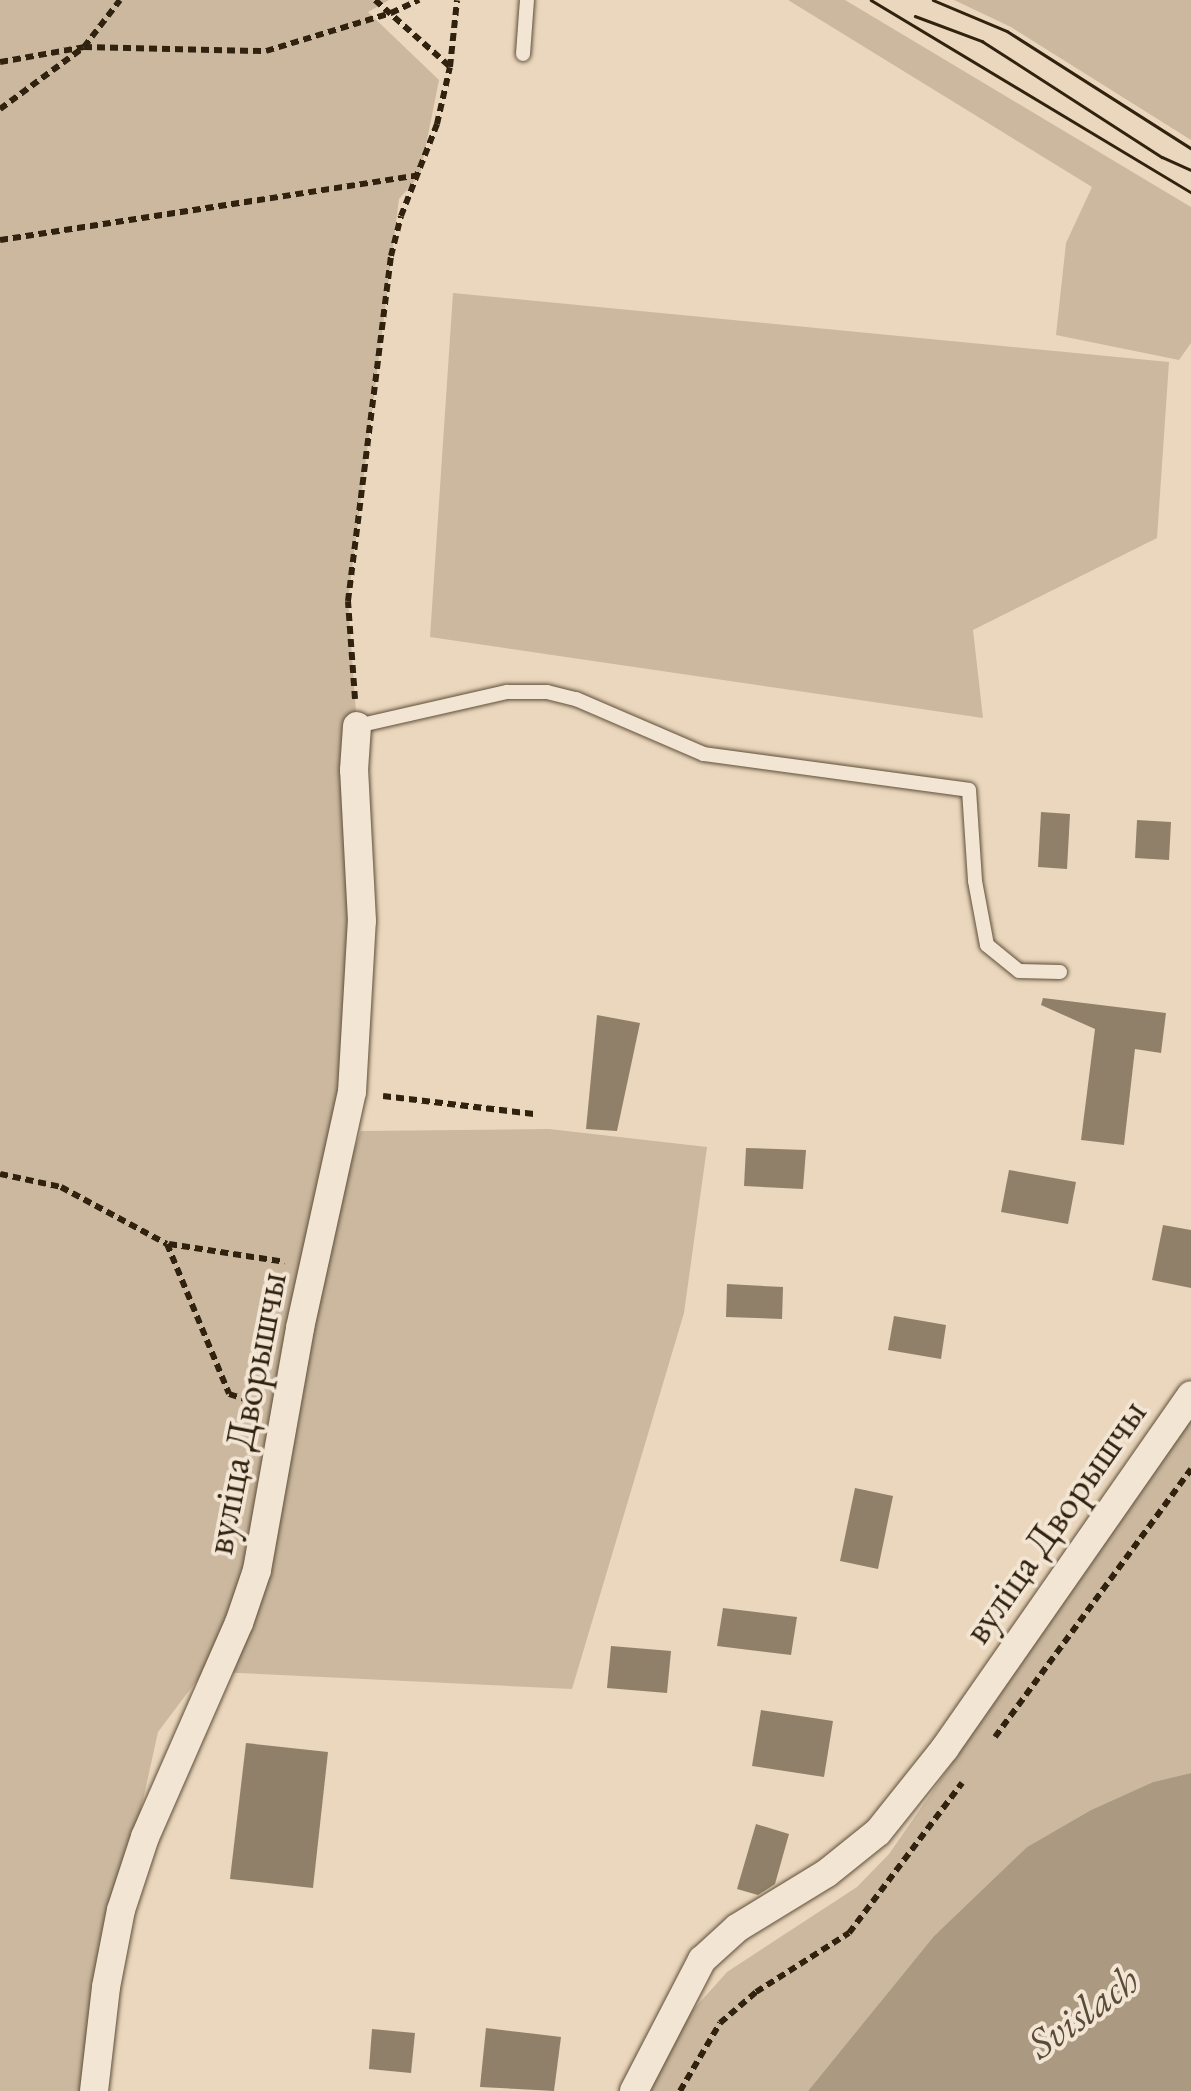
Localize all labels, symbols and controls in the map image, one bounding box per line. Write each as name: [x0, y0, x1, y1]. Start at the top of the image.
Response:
street label: вуліца Дворышчы: [194, 1268, 296, 1558]
street label: вуліца Дворышчы: [952, 1390, 1156, 1652]
water label: Svislach: [1017, 1955, 1149, 2069]

